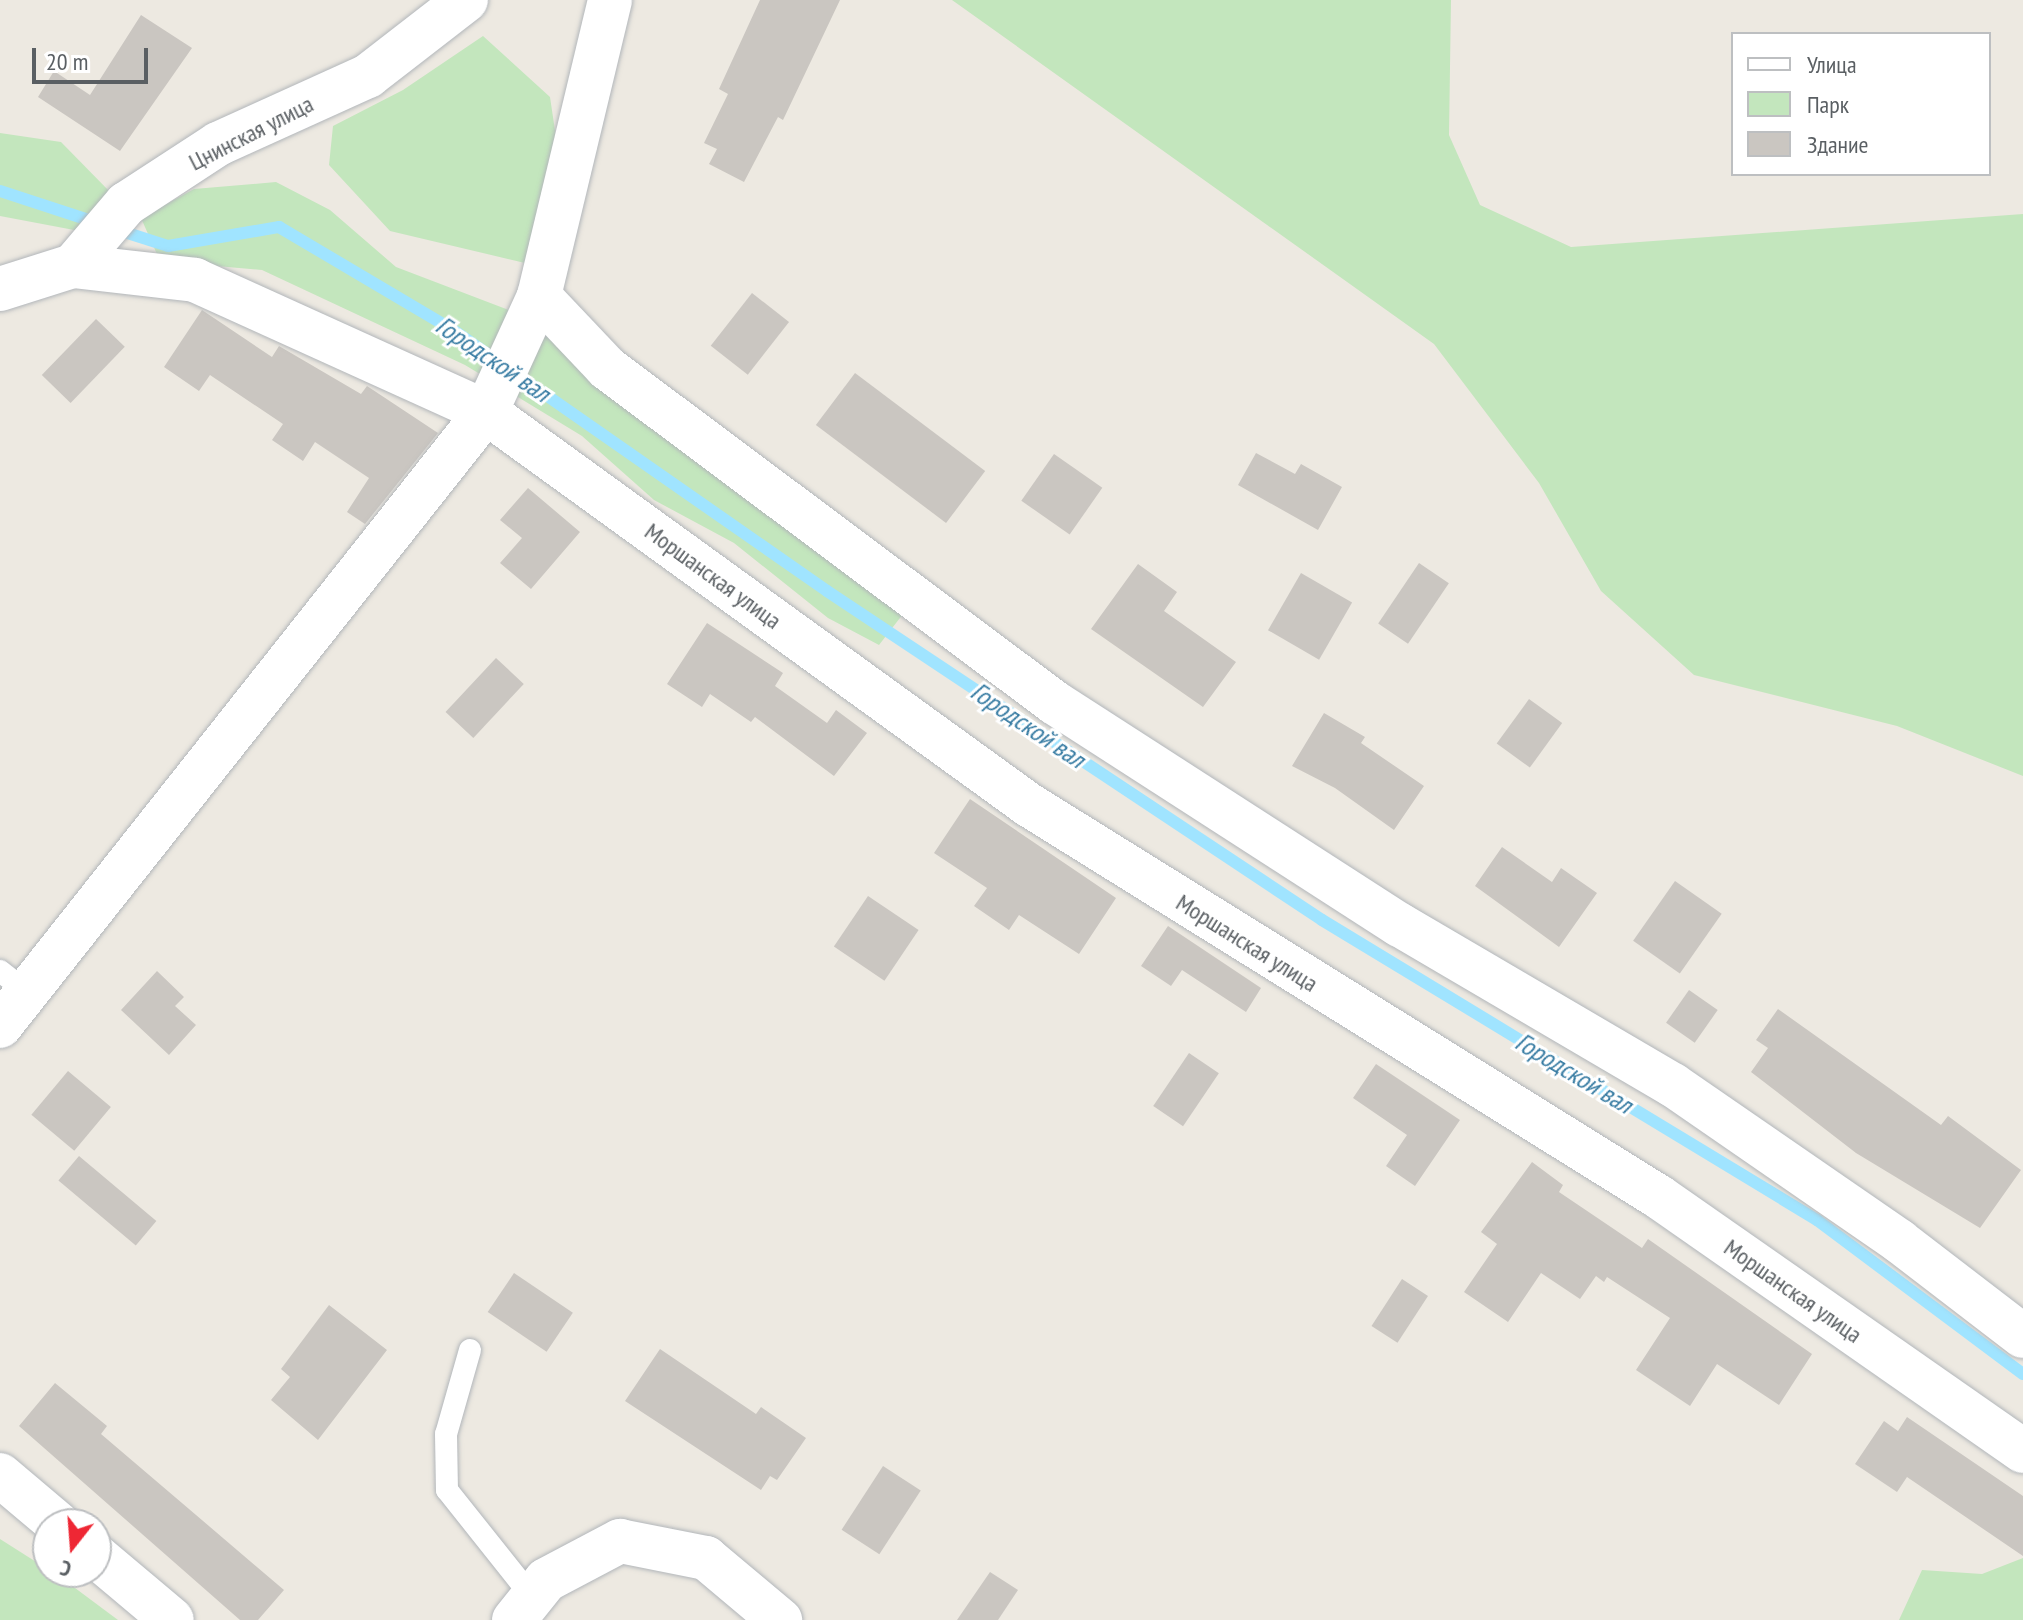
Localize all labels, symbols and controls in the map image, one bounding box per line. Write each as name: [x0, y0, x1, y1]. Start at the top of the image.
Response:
scale bar: [36, 32, 152, 82]
legend: [1731, 32, 1991, 176]
text: 20 m: [46, 46, 88, 77]
text: Улица: [1807, 49, 1857, 80]
street label: Цнинская улица: [184, 89, 318, 177]
text: Парк: [1807, 89, 1849, 120]
text: Здание: [1807, 129, 1868, 160]
water label: Городской вал: [430, 309, 556, 409]
street label: Моршанская улица: [639, 517, 787, 635]
water label: Городской вал: [965, 675, 1091, 775]
street label: Моршанская улица: [1171, 888, 1323, 998]
water label: Городской вал: [1510, 1026, 1638, 1120]
street label: Моршанская улица: [1719, 1233, 1867, 1349]
north arrow: [32, 1508, 112, 1588]
text: С: [57, 1554, 74, 1584]

